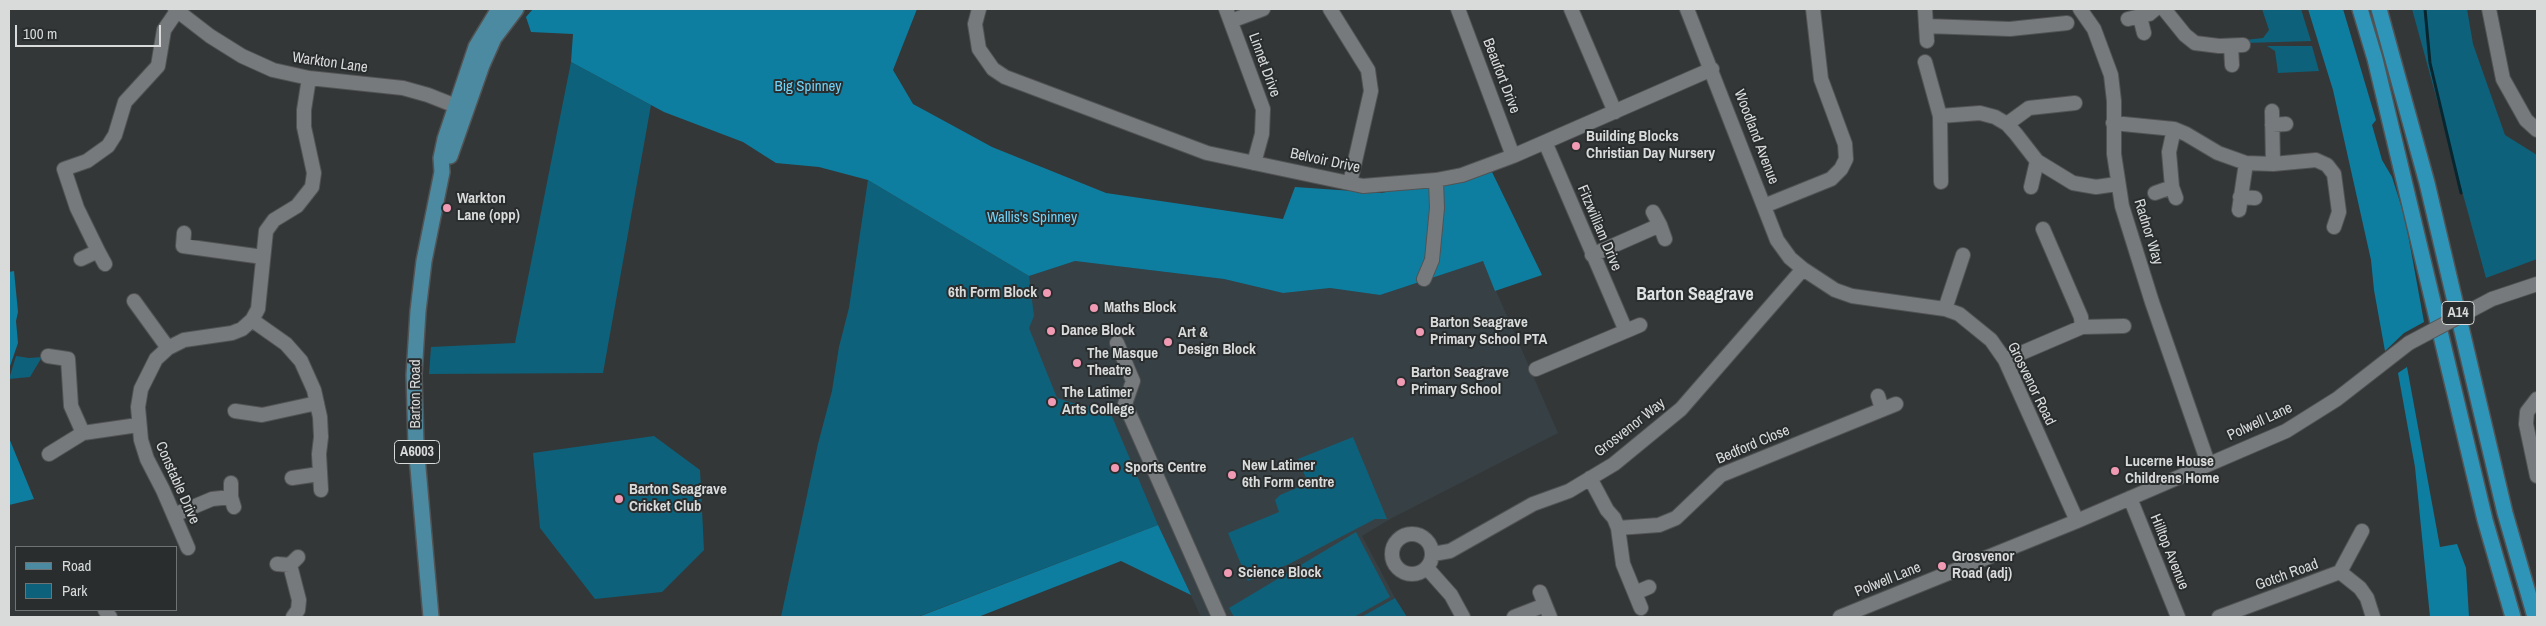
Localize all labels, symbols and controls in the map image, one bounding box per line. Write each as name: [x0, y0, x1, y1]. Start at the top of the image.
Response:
scale bar: [18, 15, 164, 47]
text: 100 m: [23, 23, 57, 44]
street label: Linnet Drive: [1244, 30, 1284, 100]
street label: Beaufort Drive: [1478, 36, 1524, 116]
street label: Warkton Lane: [291, 49, 369, 77]
park label: Big Spinney: [774, 78, 842, 96]
street label: Woodland Avenue: [1730, 87, 1782, 187]
place label: Building Blocks Christian Day Nursery: [1586, 128, 1715, 163]
marker: Building Blocks Christian Day Nursery: [1570, 140, 1582, 152]
street label: Belvoir Drive: [1288, 145, 1362, 177]
street label: Fitzwilliam Drive: [1573, 182, 1625, 274]
place label: Warkton Lane (opp): [457, 190, 520, 225]
street label: Radnor Way: [2129, 197, 2167, 267]
marker: Warkton Lane (opp): [441, 202, 453, 214]
park label: Wallis's Spinney: [987, 209, 1077, 227]
place label: 6th Form Block: [948, 284, 1037, 302]
district label: Barton Seagrave: [1636, 284, 1754, 306]
marker: 6th Form Block: [1041, 287, 1053, 299]
place label: Maths Block: [1104, 299, 1176, 317]
marker: Maths Block: [1088, 302, 1100, 314]
road number: A14: [2442, 302, 2474, 324]
place label: Barton Seagrave Primary School PTA: [1430, 314, 1547, 349]
place label: Dance Block: [1061, 322, 1135, 340]
place label: Art & Design Block: [1178, 324, 1256, 359]
marker: Dance Block: [1045, 325, 1057, 337]
marker: Barton Seagrave Primary School PTA: [1414, 326, 1426, 338]
marker: Art & Design Block: [1162, 336, 1174, 348]
street label: Grosvenor Road: [2003, 340, 2059, 428]
place label: The Masque Theatre: [1087, 345, 1158, 380]
marker: The Masque Theatre: [1071, 357, 1083, 369]
street label: Barton Road: [407, 359, 425, 429]
place label: Barton Seagrave Primary School: [1411, 364, 1509, 399]
marker: Barton Seagrave Primary School: [1395, 376, 1407, 388]
place label: The Latimer Arts College: [1062, 384, 1134, 419]
street label: Grosvenor Way: [1591, 395, 1669, 461]
marker: The Latimer Arts College: [1046, 396, 1058, 408]
street label: Polwell Lane: [2225, 399, 2295, 445]
street label: Bedford Close: [1714, 421, 1792, 469]
street label: Constable Drive: [151, 439, 203, 527]
road number: A6003: [394, 441, 440, 464]
place label: Lucerne House Childrens Home: [2125, 453, 2219, 488]
place label: New Latimer 6th Form centre: [1242, 457, 1334, 492]
place label: Sports Centre: [1125, 459, 1206, 477]
marker: Sports Centre: [1109, 462, 1121, 474]
marker: Lucerne House Childrens Home: [2109, 465, 2121, 477]
marker: New Latimer 6th Form centre: [1226, 469, 1238, 481]
place label: Barton Seagrave Cricket Club: [629, 481, 727, 516]
marker: Barton Seagrave Cricket Club: [613, 493, 625, 505]
street label: Hilltop Avenue: [2146, 512, 2192, 592]
legend: [15, 546, 178, 611]
place label: Grosvenor Road (adj): [1952, 548, 2014, 583]
text: Road: [62, 555, 91, 576]
street label: Gotch Road: [2253, 555, 2321, 595]
street label: Polwell Lane: [1852, 559, 1924, 601]
marker: Grosvenor Road (adj): [1936, 560, 1948, 572]
place label: Science Block: [1238, 564, 1321, 582]
marker: Science Block: [1222, 567, 1234, 579]
text: Park: [62, 580, 87, 601]

